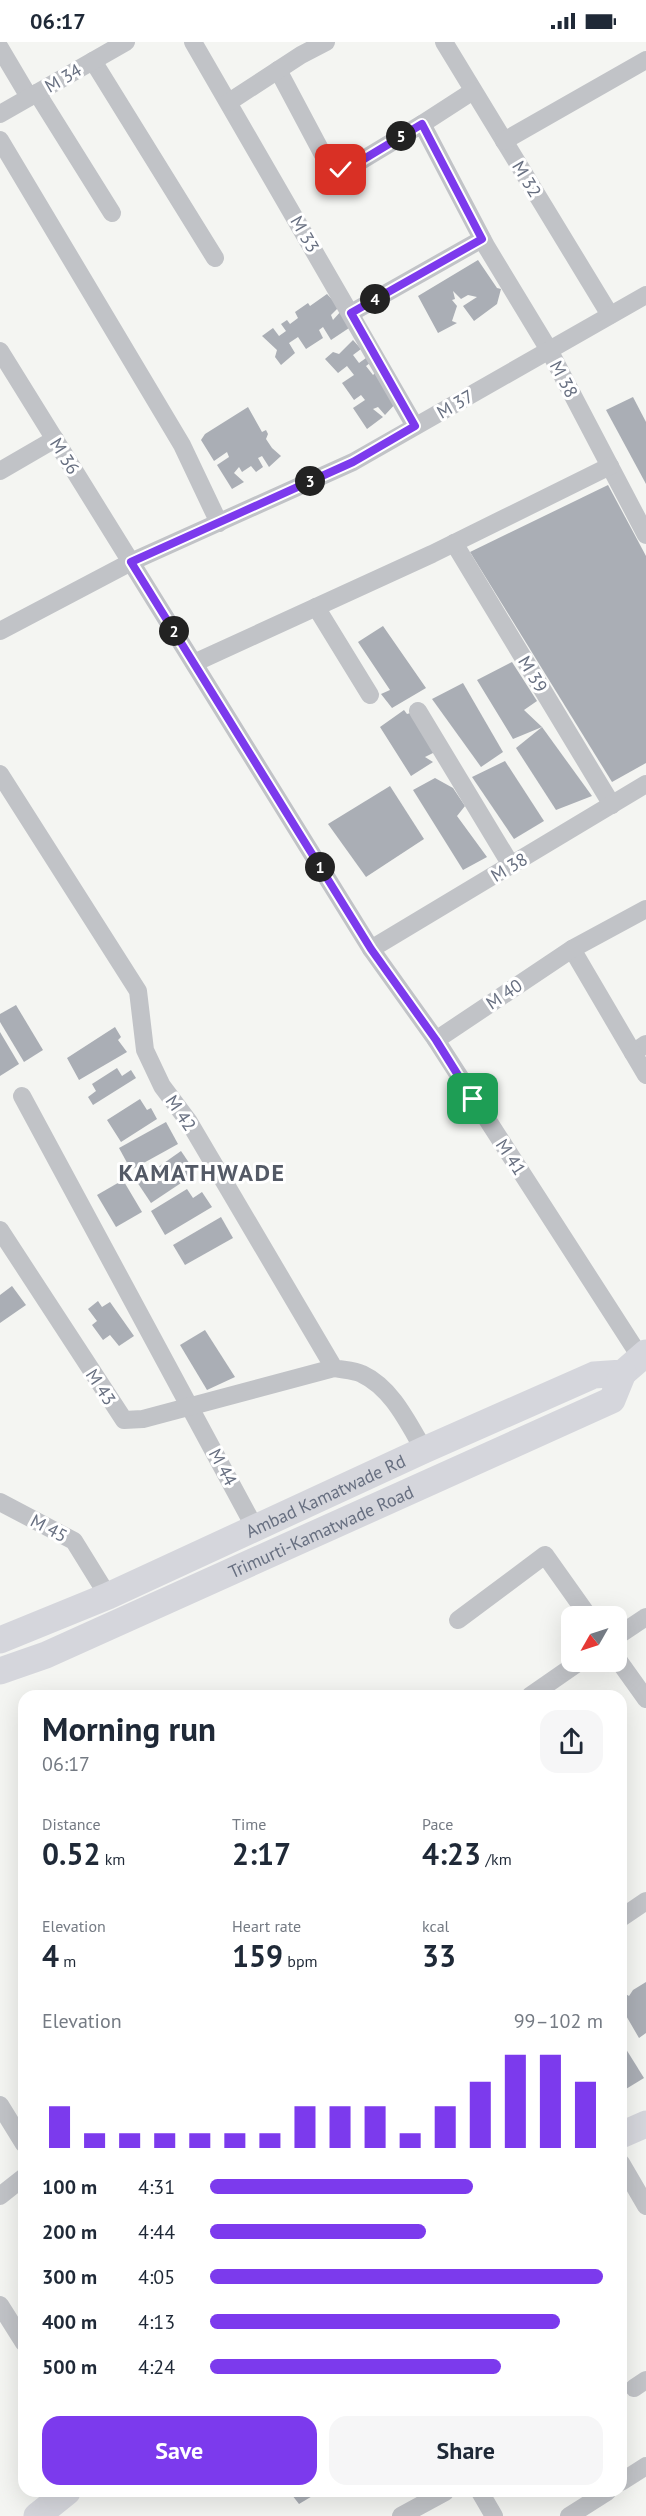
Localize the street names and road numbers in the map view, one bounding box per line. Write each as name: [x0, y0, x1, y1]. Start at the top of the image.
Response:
street label: M 34: [41, 58, 86, 98]
street label: M 32: [507, 157, 547, 201]
street label: M 33: [285, 212, 325, 256]
street label: M 38: [545, 357, 583, 401]
street label: M 37: [433, 384, 477, 424]
street label: M 36: [45, 434, 85, 478]
street label: M 39: [513, 652, 553, 696]
street label: M 38: [487, 847, 531, 887]
street label: M 40: [482, 974, 527, 1014]
street label: M 42: [161, 1091, 201, 1135]
street label: M 41: [491, 1135, 531, 1179]
street label: M 43: [81, 1365, 121, 1409]
street label: M 44: [204, 1445, 242, 1490]
street label: Ambad Kamatwade Rd: [242, 1449, 409, 1542]
street label: Trimurti-Kamatwade Road: [225, 1480, 417, 1583]
street label: M 45: [27, 1509, 71, 1547]

